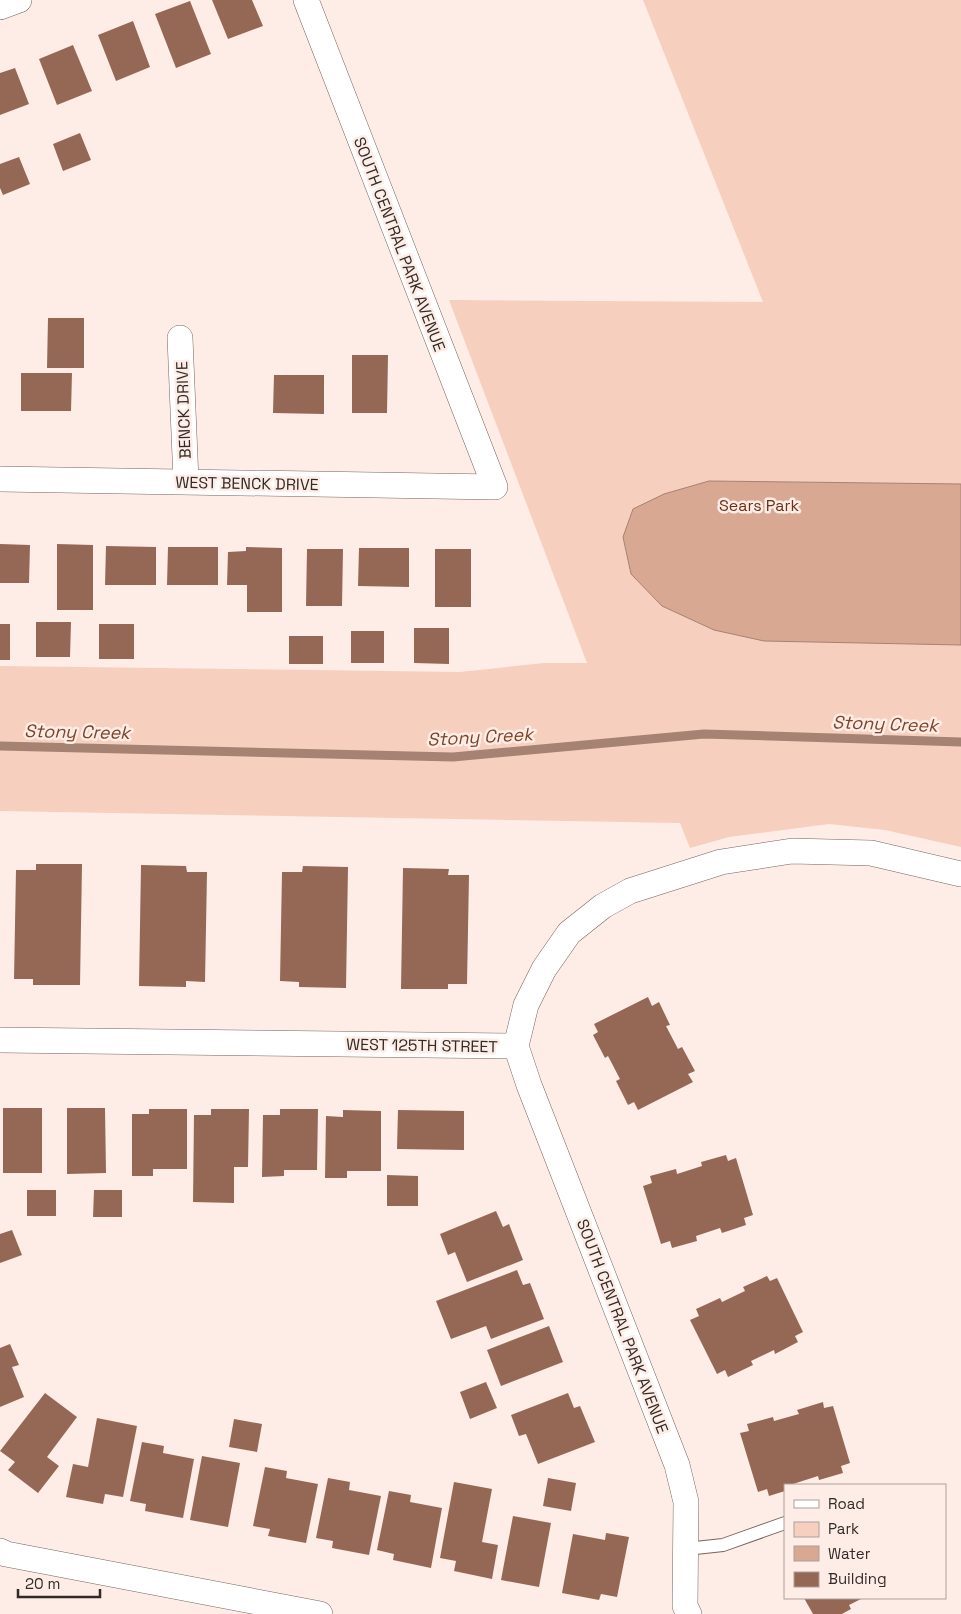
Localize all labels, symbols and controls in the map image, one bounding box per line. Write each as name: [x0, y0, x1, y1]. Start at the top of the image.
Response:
street label: SOUTH CENTRAL PARK AVENUE: [349, 134, 450, 354]
street label: BENCK DRIVE: [171, 361, 196, 459]
street label: WEST BENCK DRIVE: [175, 472, 319, 495]
park label: Sears Park: [719, 495, 799, 516]
water label: Stony Creek: [832, 710, 941, 737]
water label: Stony Creek: [24, 719, 132, 744]
water label: Stony Creek: [427, 722, 536, 751]
street label: WEST 125TH STREET: [346, 1034, 498, 1057]
street label: SOUTH CENTRAL PARK AVENUE: [572, 1216, 673, 1436]
legend: [784, 1484, 946, 1599]
text: Road: [828, 1494, 865, 1513]
text: Park: [828, 1519, 859, 1538]
text: Water: [828, 1544, 871, 1563]
scale bar: [18, 1566, 100, 1598]
text: Building: [828, 1569, 887, 1588]
text: 20 m: [25, 1574, 60, 1593]

